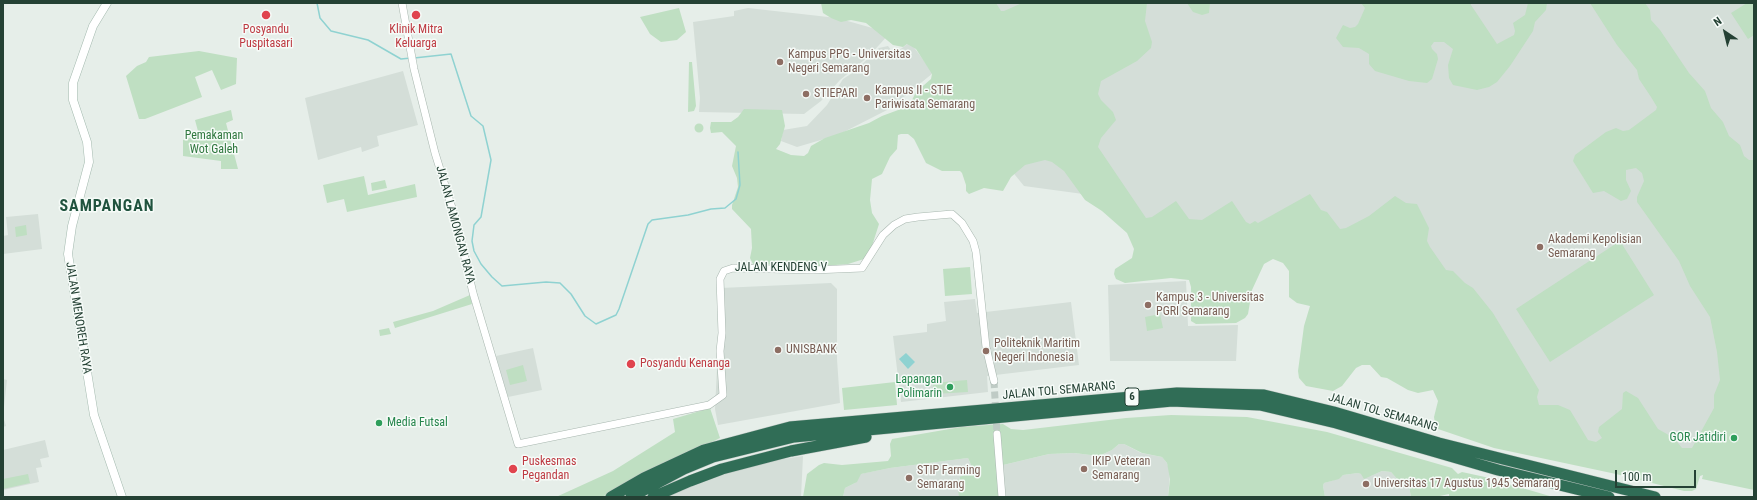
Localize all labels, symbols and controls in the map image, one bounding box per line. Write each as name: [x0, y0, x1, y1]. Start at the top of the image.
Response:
marker: Posyandu Puspitasari: [260, 9, 272, 21]
marker: Klinik Mitra Keluarga: [410, 9, 422, 21]
north arrow: [1705, 12, 1745, 52]
text: N: [1711, 15, 1724, 29]
place label: Posyandu Puspitasari: [239, 23, 293, 51]
place label: Klinik Mitra Keluarga: [389, 23, 443, 51]
place label: Kampus PPG - Universitas Negeri Semarang: [788, 48, 911, 76]
marker: Kampus PPG - Universitas Negeri Semarang: [775, 57, 785, 67]
place label: Kampus II - STIE Pariwisata Semarang: [875, 84, 975, 112]
place label: STIEPARI: [814, 87, 858, 101]
marker: STIEPARI: [801, 89, 811, 99]
marker: Kampus II - STIE Pariwisata Semarang: [862, 93, 872, 103]
park label: Pemakaman Wot Galeh: [185, 129, 243, 157]
street label: JALAN LAMONGAN RAYA: [432, 164, 478, 286]
district label: SAMPANGAN: [59, 197, 155, 217]
place label: Akademi Kepolisian Semarang: [1548, 233, 1641, 261]
marker: Akademi Kepolisian Semarang: [1535, 242, 1545, 252]
street label: JALAN MENOREH RAYA: [62, 261, 94, 375]
street label: JALAN KENDENG V: [735, 261, 827, 275]
place label: Kampus 3 - Universitas PGRI Semarang: [1156, 291, 1264, 319]
marker: Kampus 3 - Universitas PGRI Semarang: [1143, 300, 1153, 310]
place label: Politeknik Maritim Negeri Indonesia: [994, 337, 1080, 365]
place label: UNISBANK: [786, 343, 837, 357]
marker: UNISBANK: [773, 345, 783, 355]
marker: Politeknik Maritim Negeri Indonesia: [981, 346, 991, 356]
place label: Posyandu Kenanga: [640, 357, 730, 371]
marker: Posyandu Kenanga: [625, 358, 637, 370]
place label: Lapangan Polimarin: [896, 373, 942, 401]
street label: JALAN TOL SEMARANG: [1002, 379, 1116, 403]
marker: Lapangan Polimarin: [945, 382, 955, 392]
road number: 6: [1125, 388, 1139, 406]
street label: JALAN TOL SEMARANG: [1327, 390, 1439, 436]
place label: Media Futsal: [387, 416, 448, 430]
marker: Media Futsal: [374, 418, 384, 428]
place label: GOR Jatidiri: [1670, 431, 1726, 445]
marker: GOR Jatidiri: [1729, 433, 1739, 443]
place label: Puskesmas Pegandan: [522, 455, 577, 483]
place label: IKIP Veteran Semarang: [1092, 455, 1150, 483]
scale bar: [1617, 462, 1698, 488]
marker: Puskesmas Pegandan: [507, 463, 519, 475]
place label: STIP Farming Semarang: [917, 464, 980, 492]
marker: IKIP Veteran Semarang: [1079, 464, 1089, 474]
text: 100 m: [1622, 470, 1652, 484]
marker: STIP Farming Semarang: [904, 473, 914, 483]
place label: Universitas 17 Agustus 1945 Semarang: [1374, 477, 1560, 491]
marker: Universitas 17 Agustus 1945 Semarang: [1361, 479, 1371, 489]

